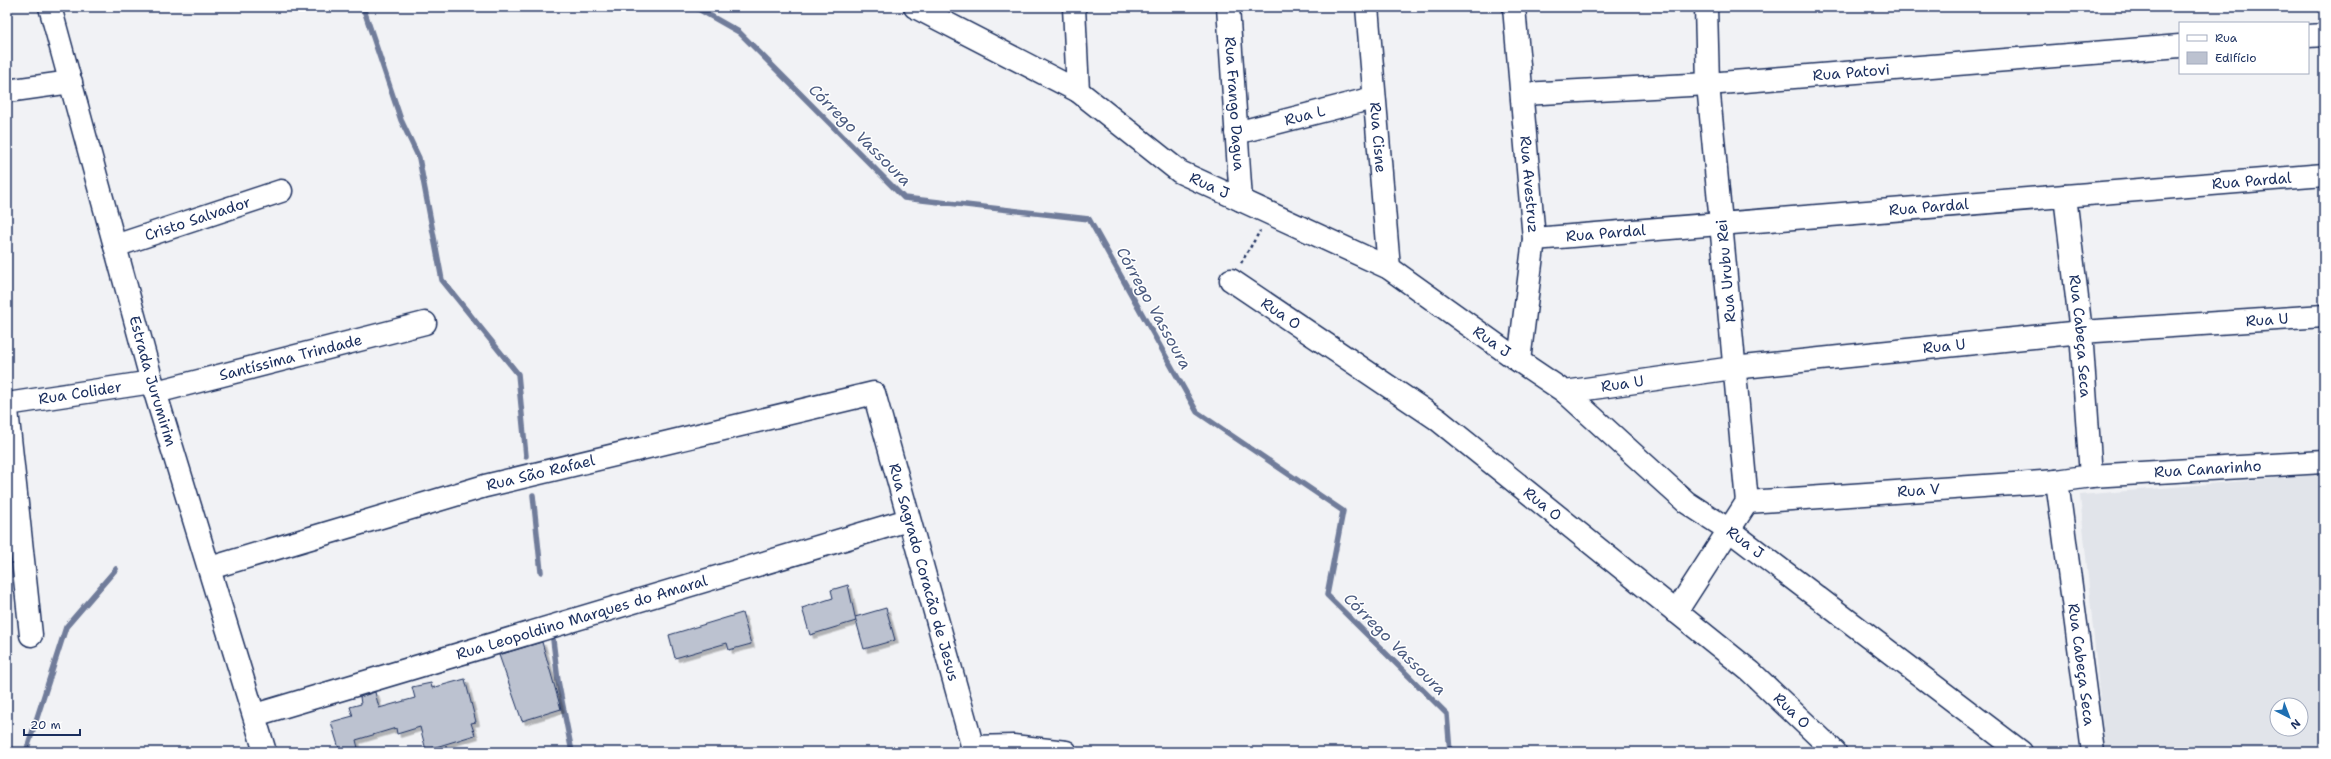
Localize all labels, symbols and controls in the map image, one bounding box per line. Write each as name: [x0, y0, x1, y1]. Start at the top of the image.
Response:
legend: [2179, 22, 2309, 74]
text: Rua: [2215, 30, 2238, 46]
street label: Rua Frango Dagua: [1220, 36, 1249, 172]
text: Edifício: [2215, 50, 2256, 66]
street label: Rua Patovi: [1812, 59, 1891, 86]
water label: Córrego Vassoura: [804, 79, 916, 191]
street label: Rua L: [1282, 101, 1327, 130]
street label: Rua Cisne: [1365, 101, 1391, 174]
street label: Rua Avestruz: [1515, 135, 1543, 234]
street label: Rua J: [1186, 168, 1233, 203]
street label: Rua Pardal: [2211, 168, 2293, 194]
street label: Cristo Salvador: [142, 192, 253, 246]
street label: Rua Pardal: [1888, 194, 1970, 220]
street label: Rua Urubu Rei: [1712, 219, 1740, 323]
street label: Rua Pardal: [1565, 220, 1647, 246]
water label: Córrego Vassoura: [1112, 243, 1196, 373]
street label: Rua Cabeça Seca: [2064, 274, 2096, 399]
street label: Rua O: [1257, 293, 1304, 334]
street label: Rua U: [2245, 308, 2289, 331]
street label: Estrada Jurumirim: [124, 314, 181, 449]
street label: Rua J: [1469, 321, 1515, 362]
street label: Santíssima Trindade: [217, 330, 364, 385]
street label: Rua U: [1922, 334, 1967, 358]
street label: Rua U: [1600, 371, 1645, 397]
street label: Rua Colider: [37, 377, 123, 409]
street label: Rua São Rafael: [484, 450, 597, 495]
street label: Rua Canarinho: [2153, 456, 2262, 482]
street label: Rua Sagrado Coracão de Jesus: [884, 461, 964, 683]
street label: Rua V: [1896, 479, 1941, 502]
street label: Rua O: [1519, 482, 1566, 526]
street label: Rua J: [1722, 522, 1768, 563]
street label: Rua Leopoldino Marques do Amaral: [454, 570, 710, 664]
water label: Córrego Vassoura: [1339, 588, 1451, 700]
street label: Rua Cabeça Seca: [2063, 602, 2099, 728]
street label: Rua O: [1769, 688, 1814, 733]
north arrow: [2269, 697, 2309, 737]
scale bar: [24, 711, 80, 737]
text: N: [2287, 716, 2304, 733]
text: 20 m: [30, 717, 61, 733]

